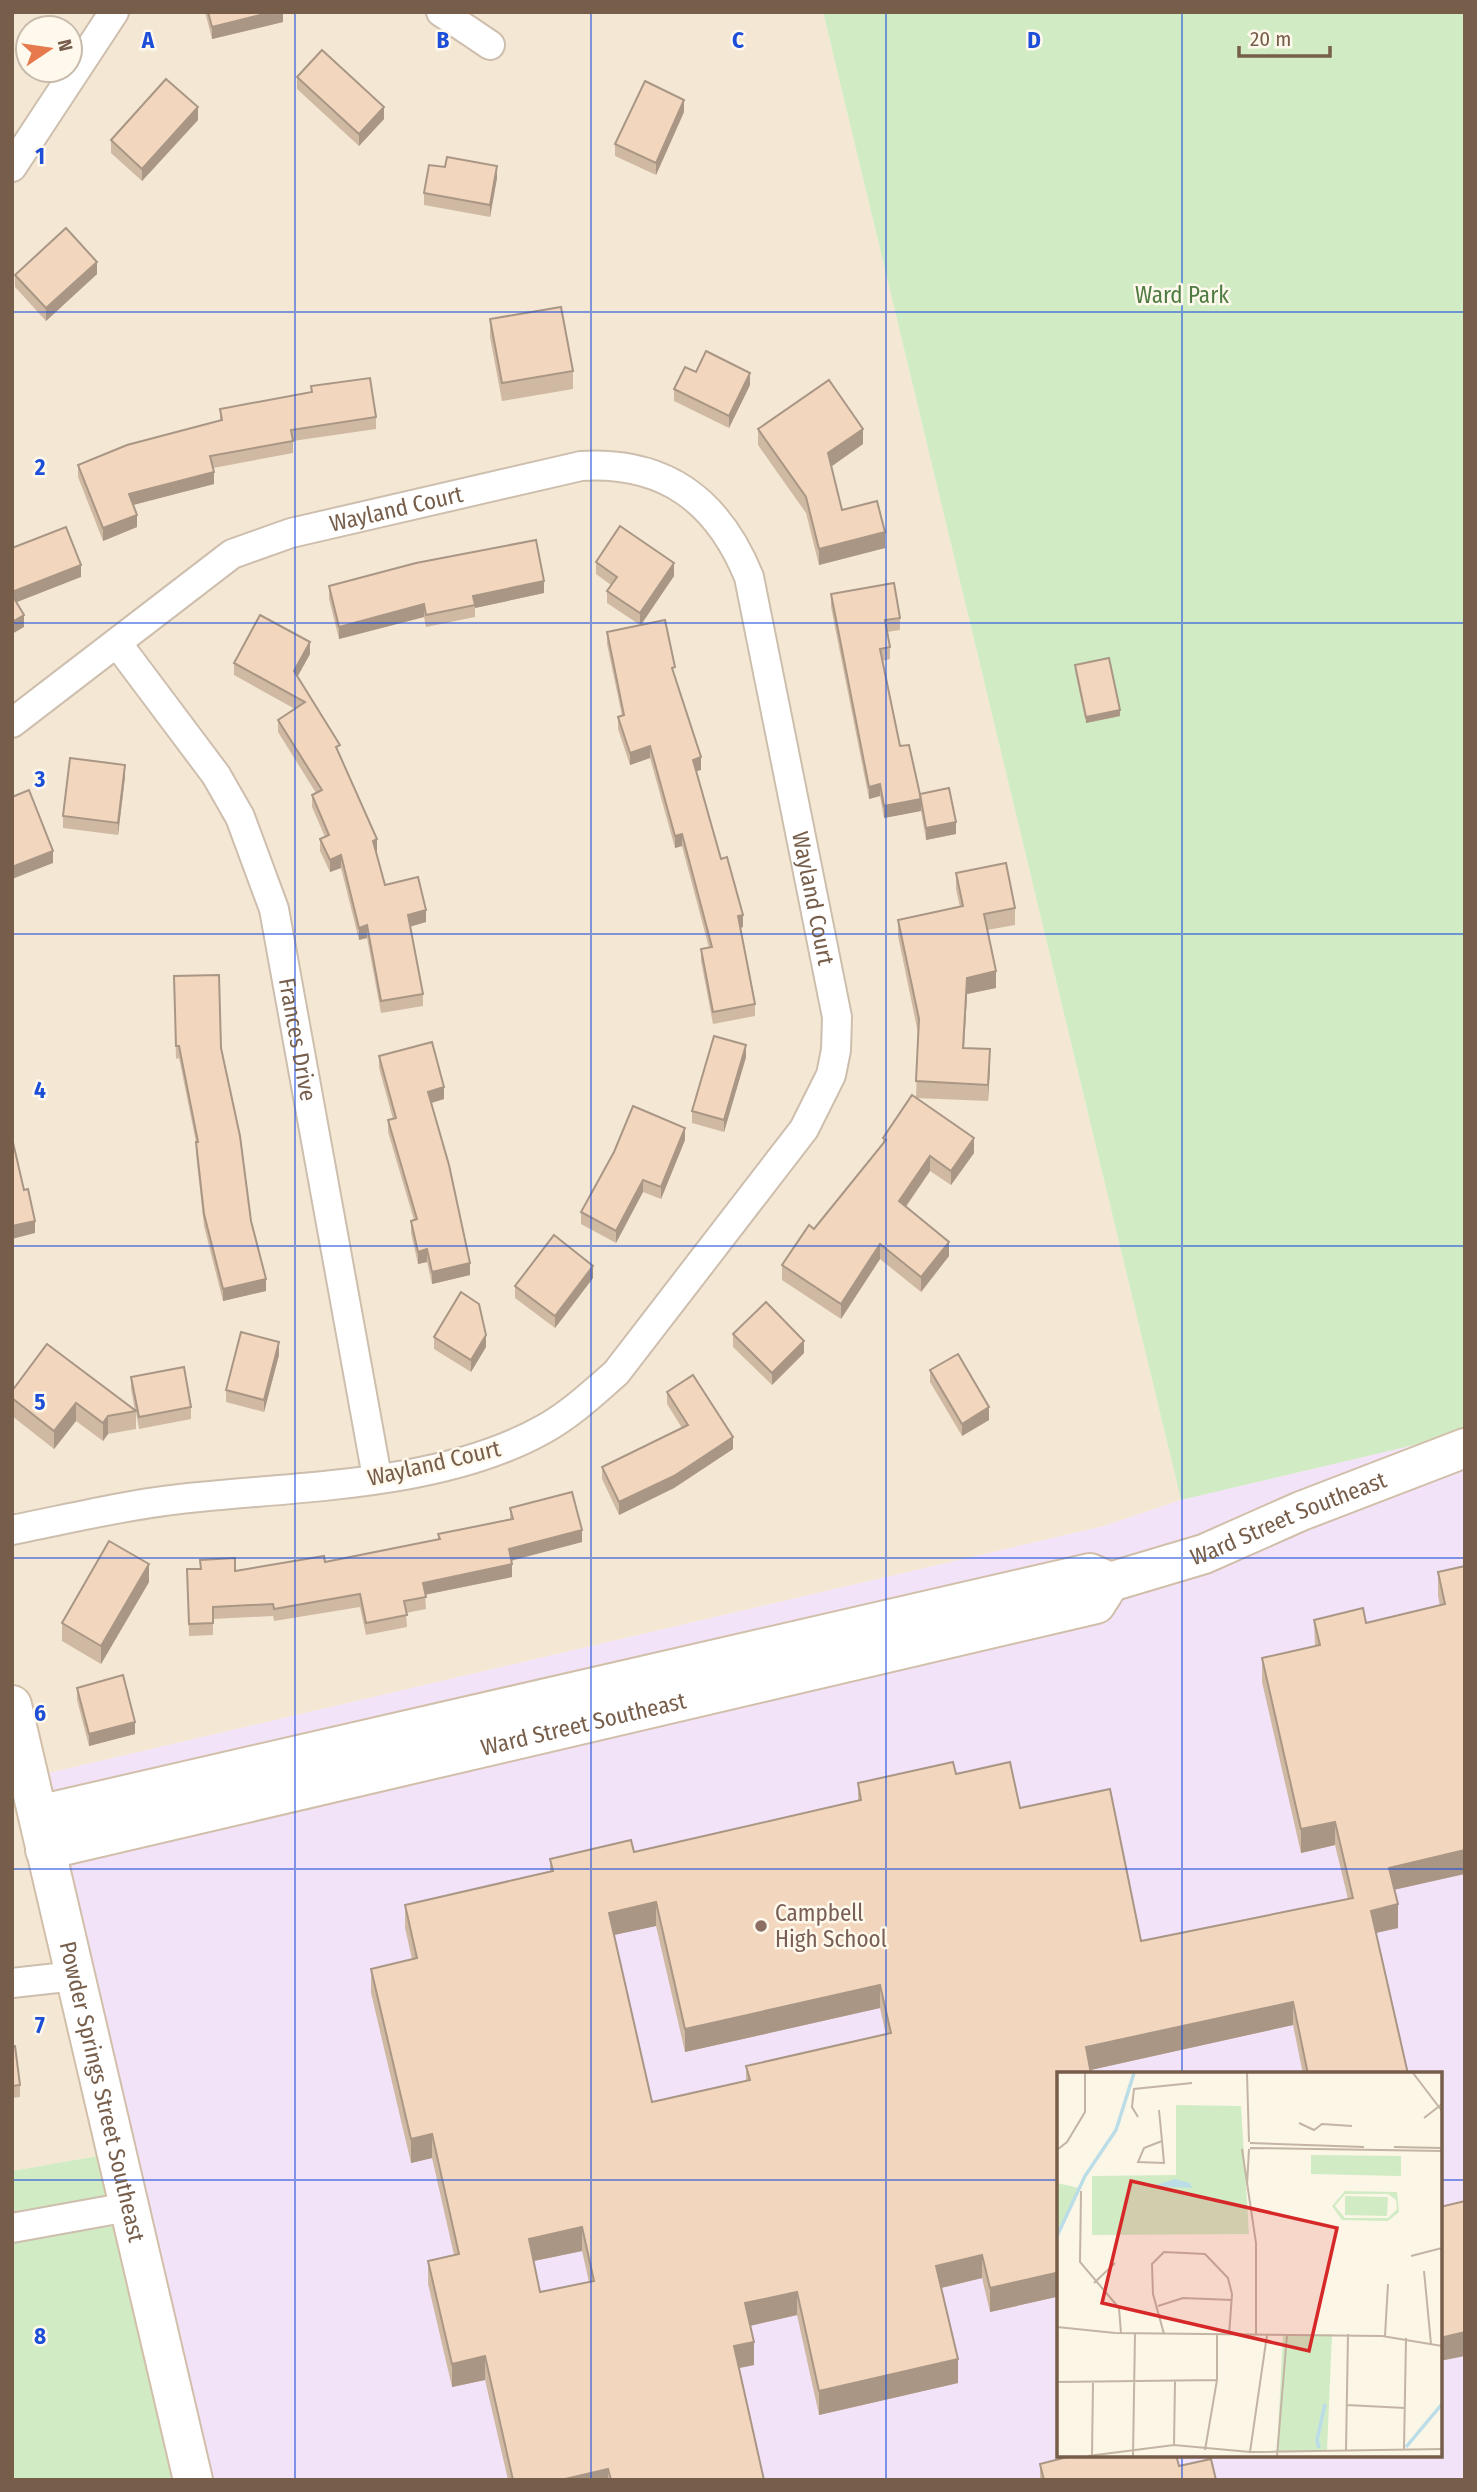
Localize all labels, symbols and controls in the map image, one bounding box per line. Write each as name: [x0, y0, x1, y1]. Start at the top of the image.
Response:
north arrow: [14, 14, 84, 84]
scale bar: [1239, 14, 1330, 58]
text: A: [141, 26, 155, 54]
text: B: [437, 26, 450, 54]
text: C: [732, 26, 744, 54]
text: D: [1027, 26, 1041, 54]
text: 20 m: [1250, 26, 1291, 52]
text: N: [53, 37, 78, 53]
text: 1: [35, 142, 45, 170]
park label: Ward Park: [1135, 281, 1229, 309]
text: 2: [34, 453, 46, 481]
street label: Wayland Court: [327, 480, 466, 538]
text: 3: [34, 765, 46, 793]
street label: Wayland Court: [786, 829, 840, 968]
street label: Frances Drive: [273, 976, 323, 1103]
text: 4: [34, 1076, 46, 1104]
text: 5: [34, 1388, 46, 1416]
street label: Wayland Court: [365, 1434, 504, 1492]
street label: Ward Street Southeast: [1187, 1465, 1391, 1571]
street label: Ward Street Southeast: [478, 1686, 689, 1762]
text: 6: [34, 1699, 46, 1727]
place label: Campbell High School: [775, 1899, 887, 1953]
marker: Campbell High School: [753, 1918, 769, 1934]
street label: Powder Springs Street Southeast: [54, 1938, 151, 2245]
text: 7: [35, 2011, 45, 2039]
inset map: [1057, 2072, 1442, 2457]
text: 8: [34, 2322, 46, 2350]

